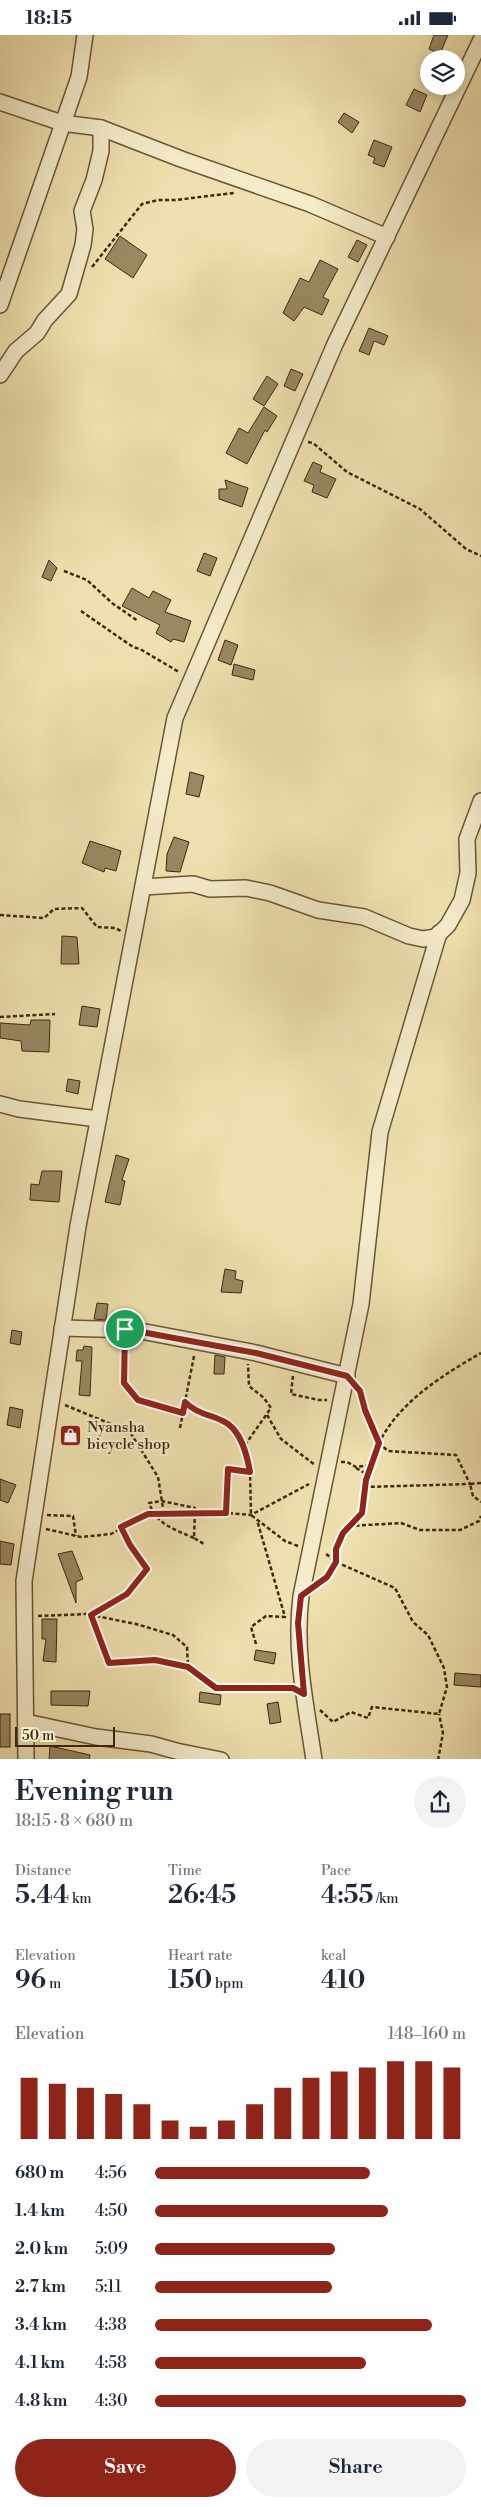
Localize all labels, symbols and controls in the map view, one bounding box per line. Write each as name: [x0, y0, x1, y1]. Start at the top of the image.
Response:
text: 18:15: [25, 6, 72, 30]
map controls: [420, 50, 465, 95]
button: layers: [420, 50, 465, 95]
pin: [104, 1308, 146, 1350]
icon: arrive: [111, 1315, 139, 1343]
place label: Nyansha bicycle shop: [87, 1418, 170, 1454]
shop icon: Nyansha bicycle shop: [59, 1424, 83, 1448]
scale bar: [15, 1725, 115, 1748]
text: 50 m: [22, 1727, 54, 1745]
text: Evening run: [15, 1774, 174, 1809]
button: share: [414, 1776, 466, 1828]
text: 18:15 · 8 × 680 m: [15, 1811, 133, 1831]
text: Distance: [15, 1862, 72, 1880]
text: Time: [168, 1862, 202, 1880]
text: Pace: [321, 1862, 351, 1880]
text: 5.44: [15, 1880, 69, 1911]
text: 26:45: [168, 1880, 236, 1911]
text: 4:55: [321, 1880, 373, 1911]
text: km: [69, 1890, 92, 1908]
text: /km: [373, 1890, 399, 1908]
text: Elevation: [15, 1947, 76, 1965]
text: Heart rate: [168, 1947, 233, 1965]
text: kcal: [321, 1947, 346, 1965]
text: 96: [15, 1965, 46, 1996]
text: 150: [168, 1965, 212, 1996]
text: 410: [321, 1965, 365, 1996]
text: m: [46, 1975, 61, 1993]
text: bpm: [212, 1975, 243, 1993]
text: Elevation: [15, 2024, 84, 2044]
text: 148–160 m: [388, 2024, 466, 2044]
text: 680 m: [15, 2163, 64, 2183]
text: 4:56: [95, 2163, 127, 2183]
text: 1.4 km: [15, 2201, 65, 2221]
text: 4:50: [95, 2201, 128, 2221]
text: 2.0 km: [15, 2239, 68, 2259]
text: 5:09: [95, 2239, 128, 2259]
text: 2.7 km: [15, 2277, 66, 2297]
text: 5:11: [95, 2277, 122, 2297]
text: 3.4 km: [15, 2315, 67, 2335]
text: 4:38: [95, 2315, 127, 2335]
text: 4.1 km: [15, 2353, 65, 2373]
text: 4:58: [95, 2353, 127, 2373]
text: 4.8 km: [15, 2391, 67, 2411]
text: 4:30: [95, 2391, 128, 2411]
button: Save: [15, 2439, 236, 2497]
button: Share: [246, 2439, 466, 2497]

